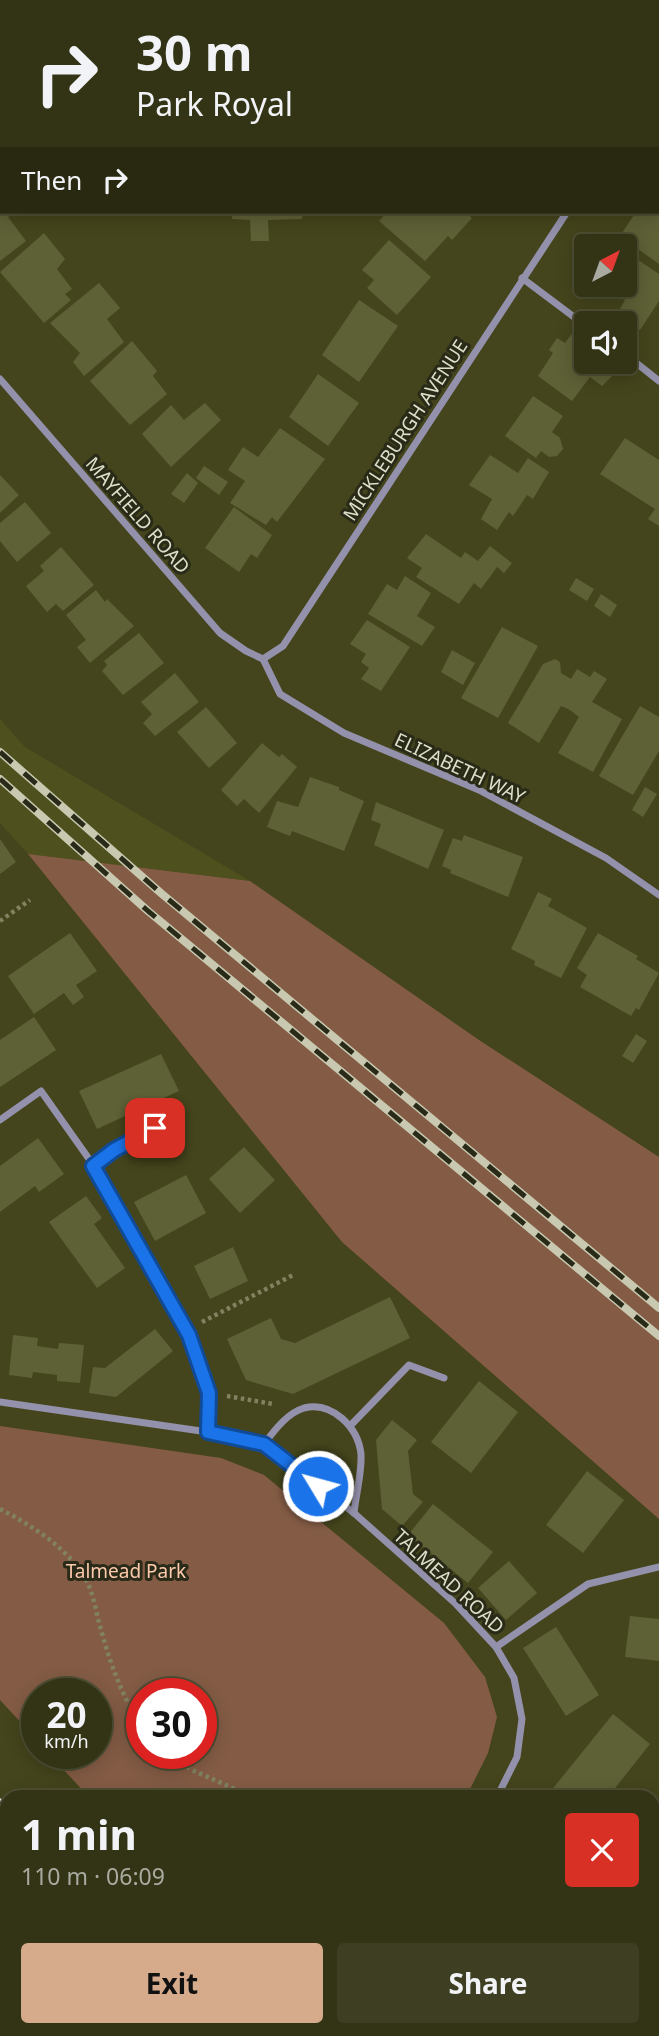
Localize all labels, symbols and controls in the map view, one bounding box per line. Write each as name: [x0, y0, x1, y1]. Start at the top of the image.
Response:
text: 30 m: [136, 19, 253, 85]
icon: right: [21, 28, 112, 119]
text: Park Royal: [136, 82, 293, 125]
icon: right: [96, 161, 134, 199]
text: Then: [21, 162, 82, 198]
north arrow: [574, 234, 637, 298]
map controls: [574, 234, 637, 374]
button: sound: [574, 311, 637, 374]
street label: MICKLEBURGH AVENUE: [337, 334, 473, 526]
street label: MAYFIELD ROAD: [80, 451, 196, 579]
street label: ELIZABETH WAY: [391, 726, 530, 810]
pin: [125, 1098, 185, 1158]
icon: arrive: [136, 1109, 174, 1147]
position arrow: [281, 1449, 355, 1523]
street label: TALMEAD ROAD: [388, 1523, 510, 1639]
park label: Talmead Park: [66, 1558, 186, 1584]
speed limit sign: 30: [126, 1678, 217, 1769]
text: 20: [46, 1691, 87, 1738]
text: km/h: [44, 1729, 89, 1753]
text: 1 min: [21, 1805, 137, 1862]
button: close: [565, 1813, 639, 1887]
text: 110 m · 06:09: [21, 1860, 165, 1892]
button: Exit: [21, 1943, 323, 2023]
button: Share: [337, 1943, 639, 2023]

